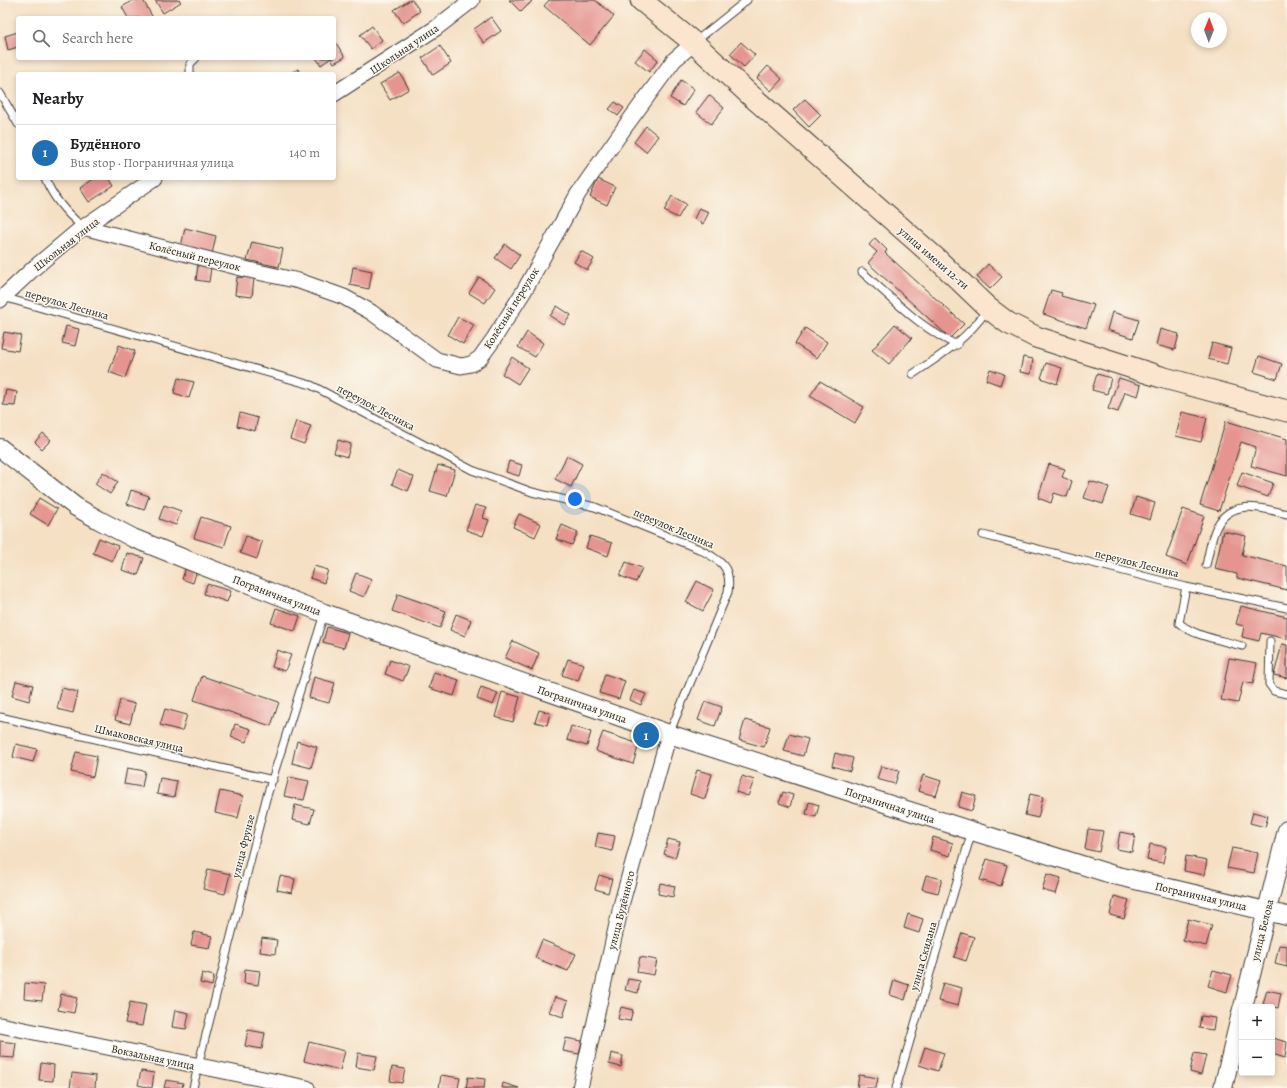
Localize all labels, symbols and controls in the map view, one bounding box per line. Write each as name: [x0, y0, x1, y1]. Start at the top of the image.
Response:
north arrow: [1191, 12, 1227, 48]
search box: [16, 16, 336, 60]
street label: Школьная улица: [367, 20, 442, 78]
icon: search: [30, 27, 52, 49]
text: Search here: [62, 28, 133, 48]
text: Nearby: [32, 87, 83, 110]
text: Будённого: [70, 134, 141, 154]
text: 1: [43, 144, 47, 161]
text: 140 m: [289, 144, 320, 161]
text: Bus stop · Пограничная улица: [70, 154, 234, 171]
street label: Школьная улица: [30, 213, 103, 275]
street label: улица имени 12-ти: [895, 223, 972, 293]
street label: Колёсный переулок: [148, 238, 242, 275]
street label: Колёсный переулок: [480, 264, 543, 352]
street label: переулок Лесника: [23, 285, 111, 324]
street label: переулок Лесника: [334, 381, 418, 435]
your location: [565, 489, 585, 509]
street label: переулок Лесника: [631, 505, 717, 553]
street label: переулок Лесника: [1093, 546, 1181, 581]
street label: Пограничная улица: [230, 572, 324, 620]
street label: Пограничная улица: [535, 682, 629, 727]
pin: 1: [633, 720, 659, 750]
street label: Шмаковская улица: [93, 721, 186, 756]
street label: Пограничная улица: [843, 784, 938, 827]
street label: улица Фрунзе: [228, 813, 259, 880]
street label: улица Будённого: [604, 869, 639, 952]
street label: Пограничная улица: [1154, 879, 1249, 915]
street label: улица Белова: [1247, 897, 1278, 964]
street label: улица Скидана: [906, 919, 941, 993]
map controls: [1239, 1004, 1275, 1076]
button: +: [1239, 1004, 1275, 1040]
button: −: [1239, 1040, 1275, 1076]
street label: Вокзальная улица: [110, 1041, 197, 1074]

